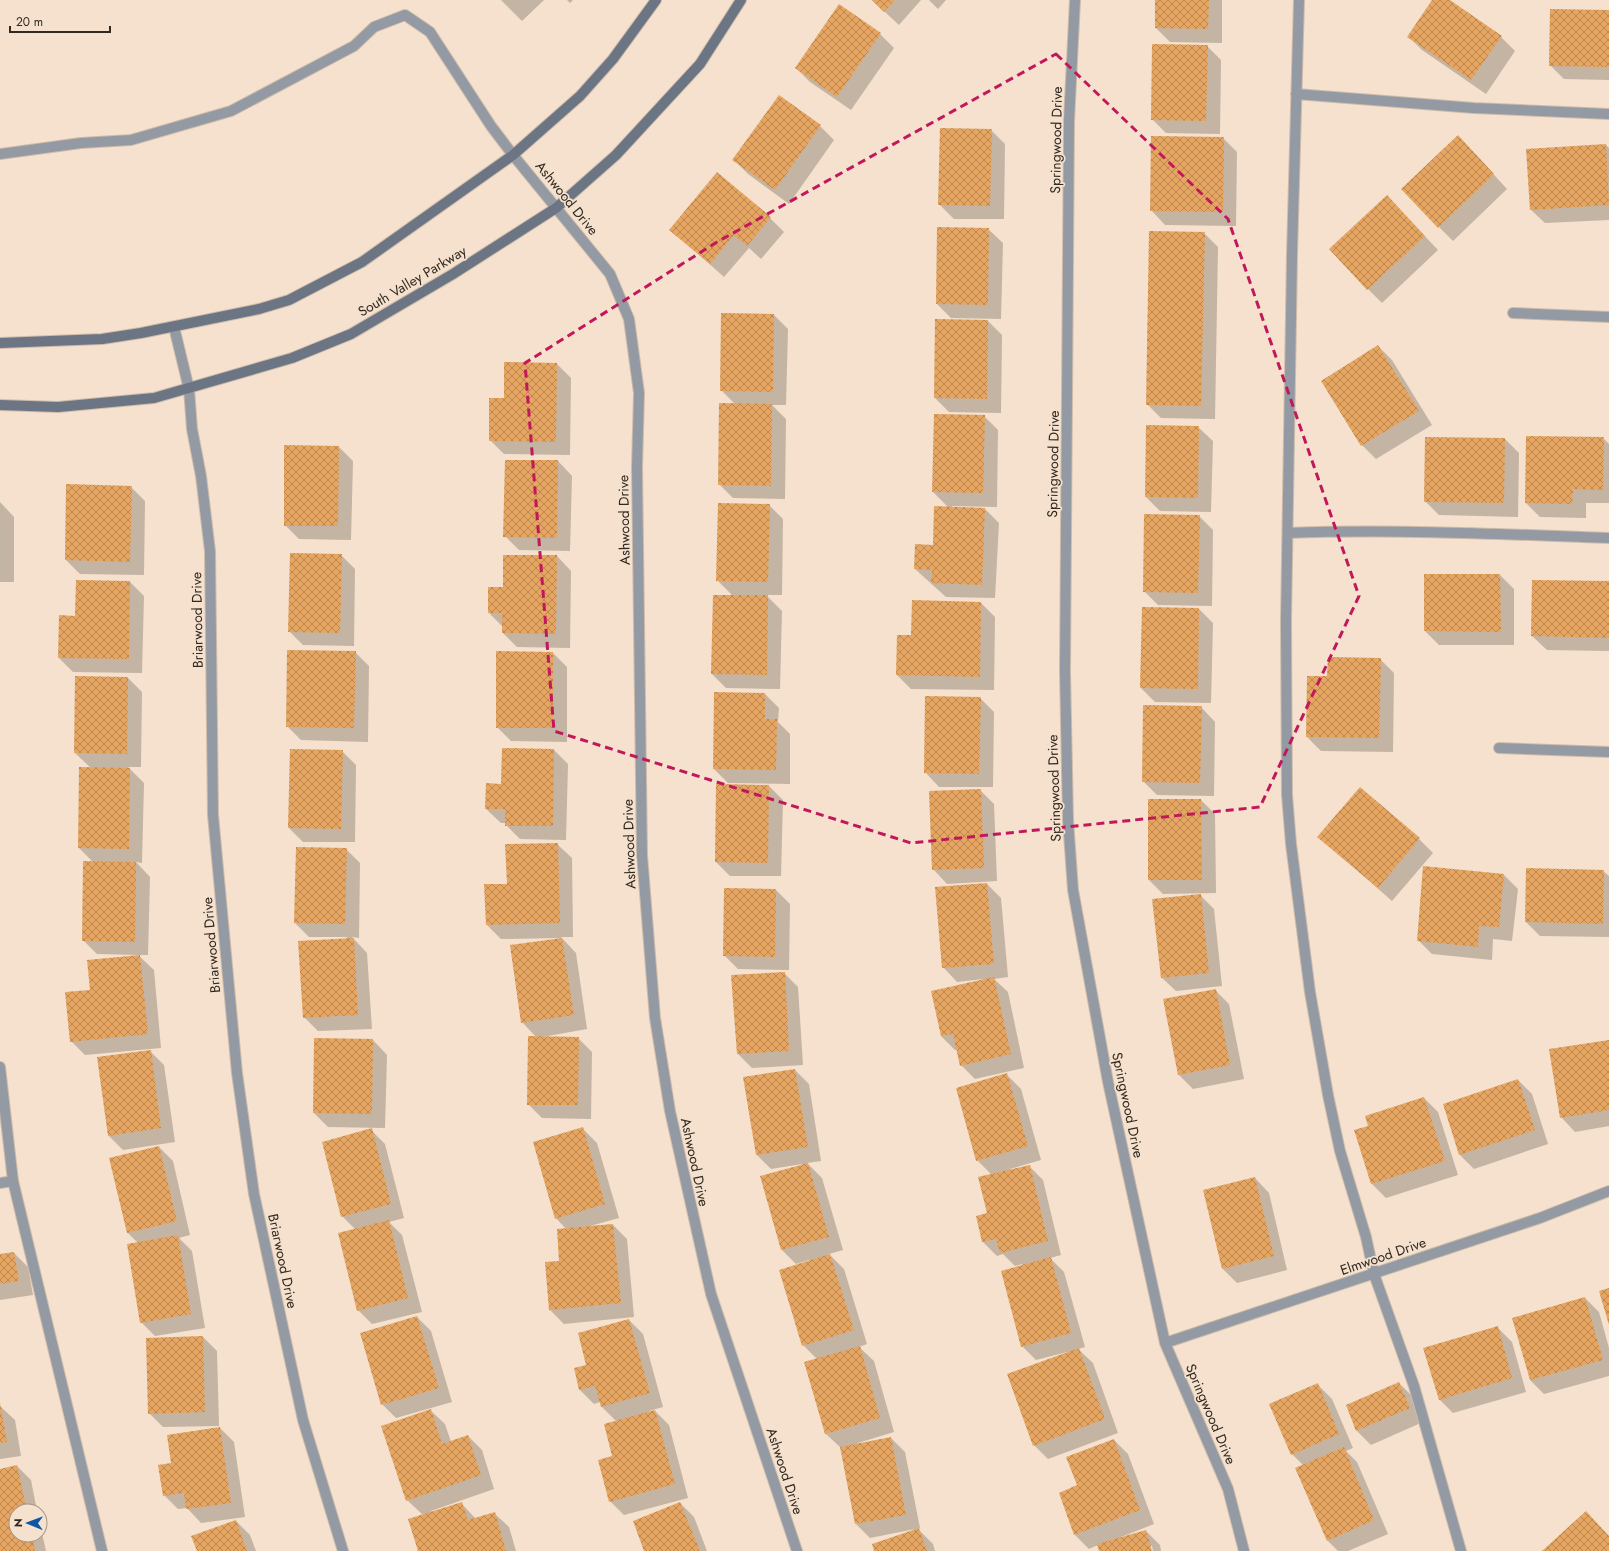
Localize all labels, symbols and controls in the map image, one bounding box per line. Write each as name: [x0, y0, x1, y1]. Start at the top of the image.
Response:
scale bar: [10, 8, 110, 34]
text: 20 m: [16, 13, 43, 31]
street label: Springwood Drive: [1045, 86, 1067, 194]
street label: Ashwood Drive: [531, 157, 603, 239]
street label: South Valley Parkway: [354, 240, 471, 321]
street label: Springwood Drive: [1042, 410, 1064, 518]
street label: Ashwood Drive: [613, 475, 635, 565]
street label: Briarwood Drive: [186, 572, 208, 668]
street label: Springwood Drive: [1042, 734, 1066, 842]
street label: Ashwood Drive: [617, 799, 641, 889]
street label: Briarwood Drive: [197, 896, 225, 994]
street label: Springwood Drive: [1107, 1050, 1149, 1160]
street label: Ashwood Drive: [676, 1116, 714, 1208]
street label: Briarwood Drive: [263, 1212, 303, 1310]
street label: Elmwood Drive: [1337, 1232, 1429, 1280]
street label: Springwood Drive: [1181, 1361, 1241, 1467]
street label: Ashwood Drive: [762, 1425, 808, 1517]
north arrow: [8, 1503, 48, 1543]
text: N: [10, 1518, 26, 1527]

